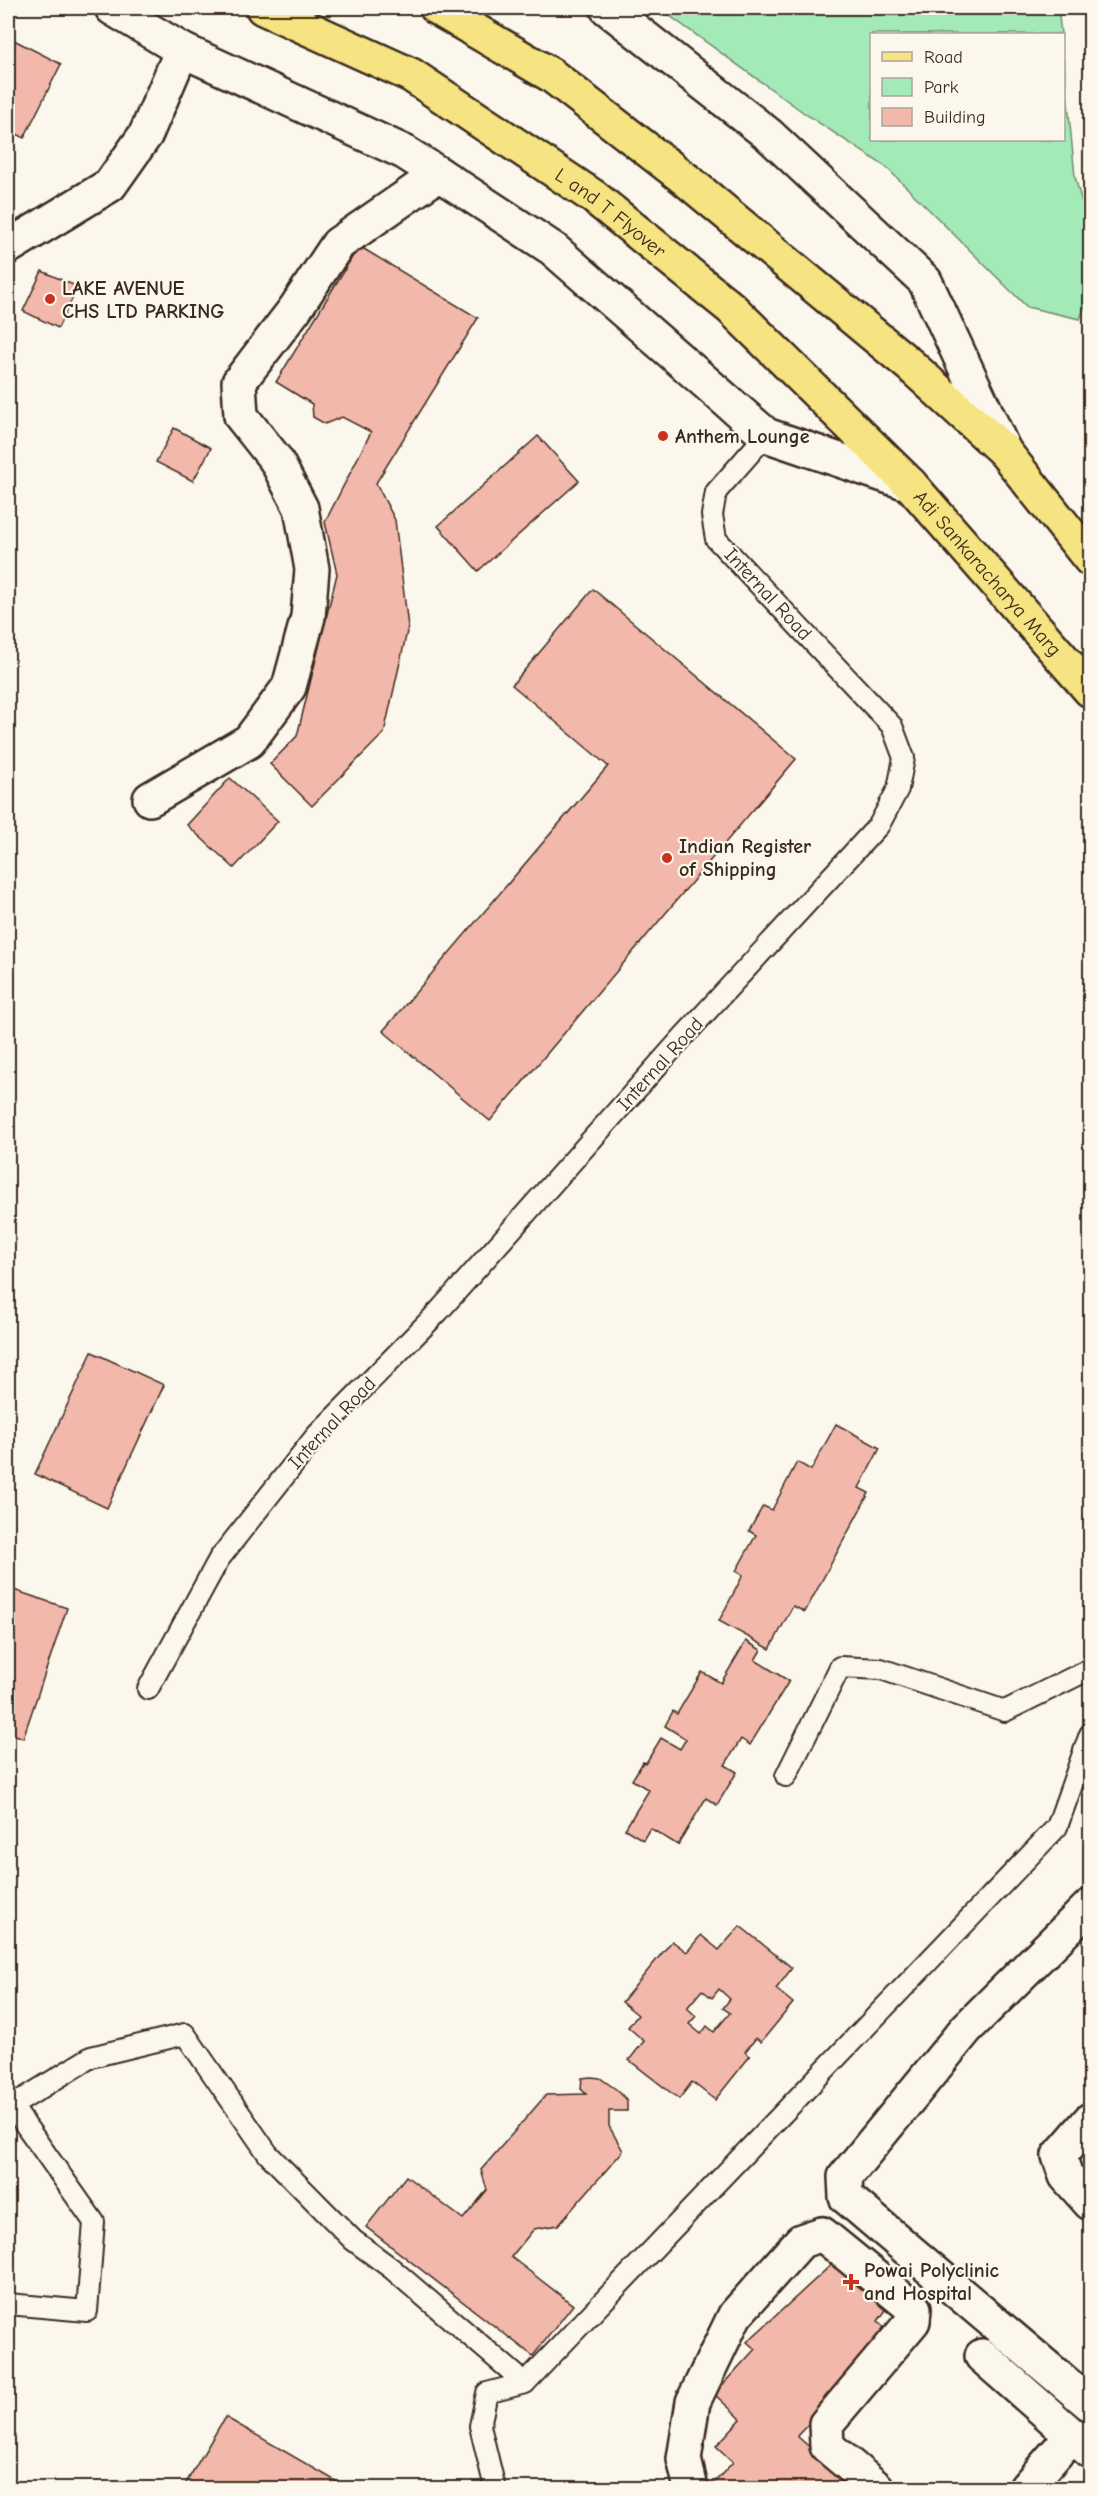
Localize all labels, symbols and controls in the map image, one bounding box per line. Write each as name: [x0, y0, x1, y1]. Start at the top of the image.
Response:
legend: [870, 33, 1065, 141]
text: Road: [924, 47, 963, 68]
text: Park: [924, 77, 959, 98]
text: Building: [924, 107, 986, 128]
street label: L and T Flyover: [551, 163, 671, 262]
place label: LAKE AVENUE CHS LTD PARKING: [62, 277, 224, 323]
marker: LAKE AVENUE CHS LTD PARKING: [43, 292, 57, 306]
place label: Anthem Lounge: [675, 425, 810, 448]
marker: Anthem Lounge: [656, 429, 670, 443]
street label: Adi Sankaracharya Marg: [909, 485, 1066, 661]
street label: Internal Road: [719, 543, 817, 645]
place label: Indian Register of Shipping: [679, 835, 811, 881]
marker: Indian Register of Shipping: [660, 851, 674, 865]
street label: Internal Road: [612, 1013, 708, 1115]
street label: Internal Road: [283, 1372, 381, 1474]
place label: Powai Polyclinic and Hospital: [864, 2259, 1000, 2305]
marker: Powai Polyclinic and Hospital: [842, 2273, 860, 2291]

